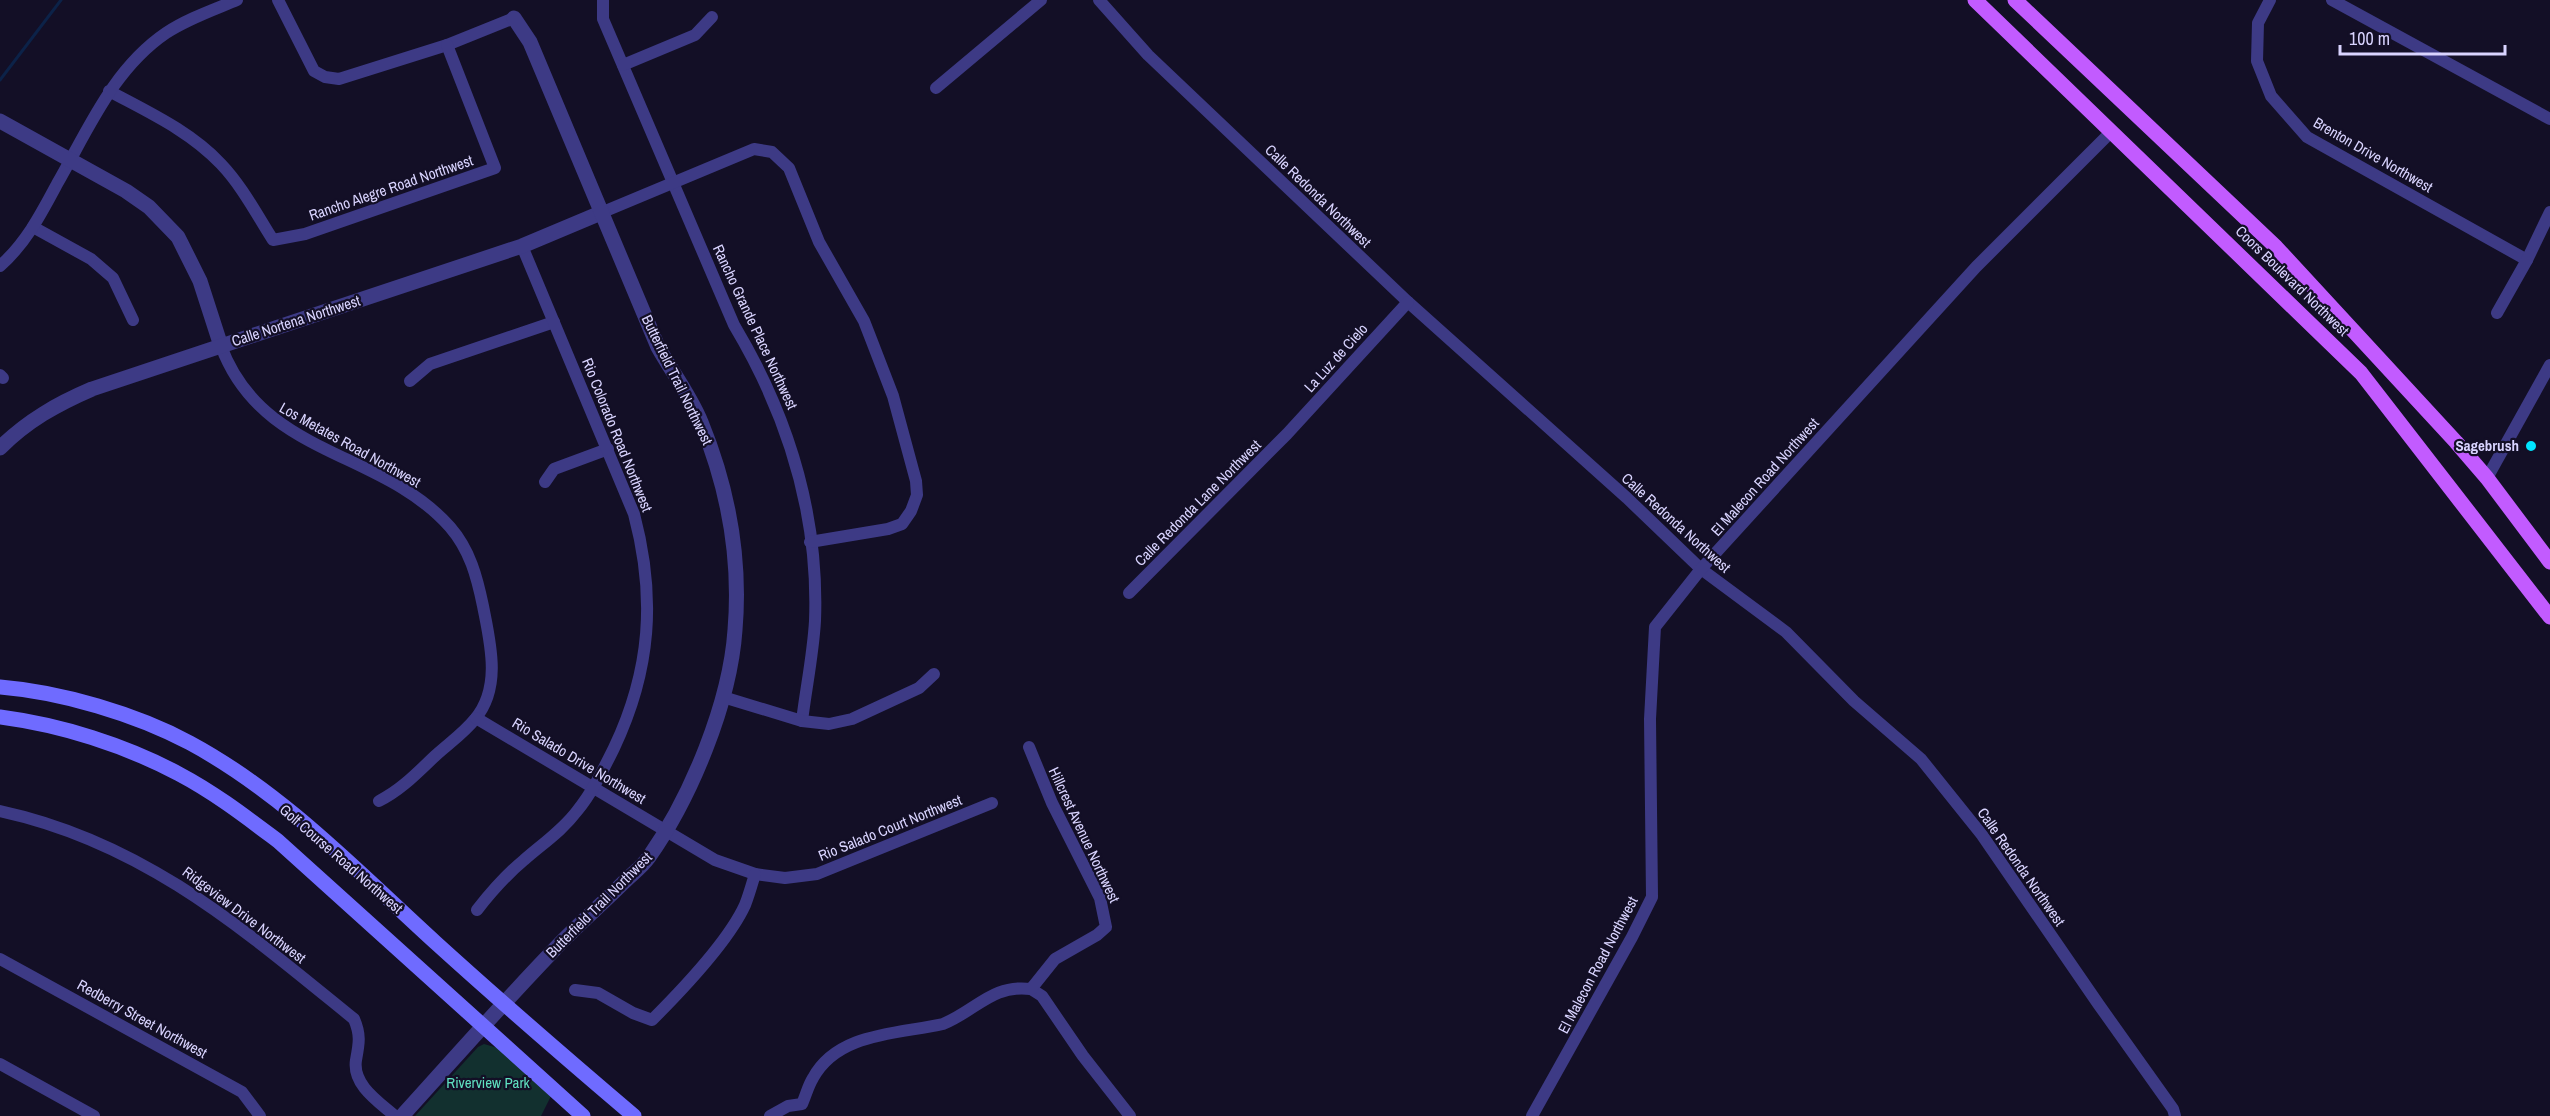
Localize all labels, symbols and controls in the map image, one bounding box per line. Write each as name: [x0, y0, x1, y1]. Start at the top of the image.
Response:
scale bar: [2340, 18, 2505, 56]
text: 100 m: [2349, 26, 2390, 51]
street label: Brenton Drive Northwest: [2310, 112, 2437, 198]
street label: Calle Redonda Northwest: [1261, 139, 1376, 252]
street label: Rancho Alegre Road Northwest: [306, 149, 476, 226]
street label: Coors Boulevard Northwest: [2231, 221, 2354, 341]
street label: Rancho Grande Place Northwest: [708, 241, 803, 413]
street label: Calle Nortena Northwest: [229, 290, 363, 351]
street label: Butterfield Trail Northwest: [637, 311, 718, 449]
street label: La Luz de Cielo: [1299, 319, 1372, 397]
street label: Rio Colorado Road Northwest: [577, 355, 658, 515]
street label: Los Metates Road Northwest: [276, 397, 425, 492]
street label: El Malecon Road Northwest: [1706, 413, 1824, 540]
street label: Calle Redonda Lane Northwest: [1130, 434, 1266, 571]
place label: Sagebrush: [2455, 435, 2519, 456]
marker: Sagebrush: [2524, 439, 2538, 453]
street label: Calle Redonda Northwest: [1617, 468, 1736, 578]
street label: Rio Salado Drive Northwest: [509, 712, 650, 809]
street label: Hillcrest Avenue Northwest: [1044, 764, 1125, 907]
street label: Rio Salado Court Northwest: [815, 789, 965, 866]
street label: Golf Course Road Northwest: [275, 799, 408, 919]
street label: Calle Redonda Northwest: [1973, 803, 2071, 931]
street label: Butterfield Trail Northwest: [541, 847, 657, 962]
street label: Ridgeview Drive Northwest: [178, 861, 311, 968]
street label: El Malecon Road Northwest: [1553, 892, 1643, 1037]
street label: Redberry Street Northwest: [73, 974, 212, 1063]
park label: Riverview Park: [446, 1072, 531, 1093]

